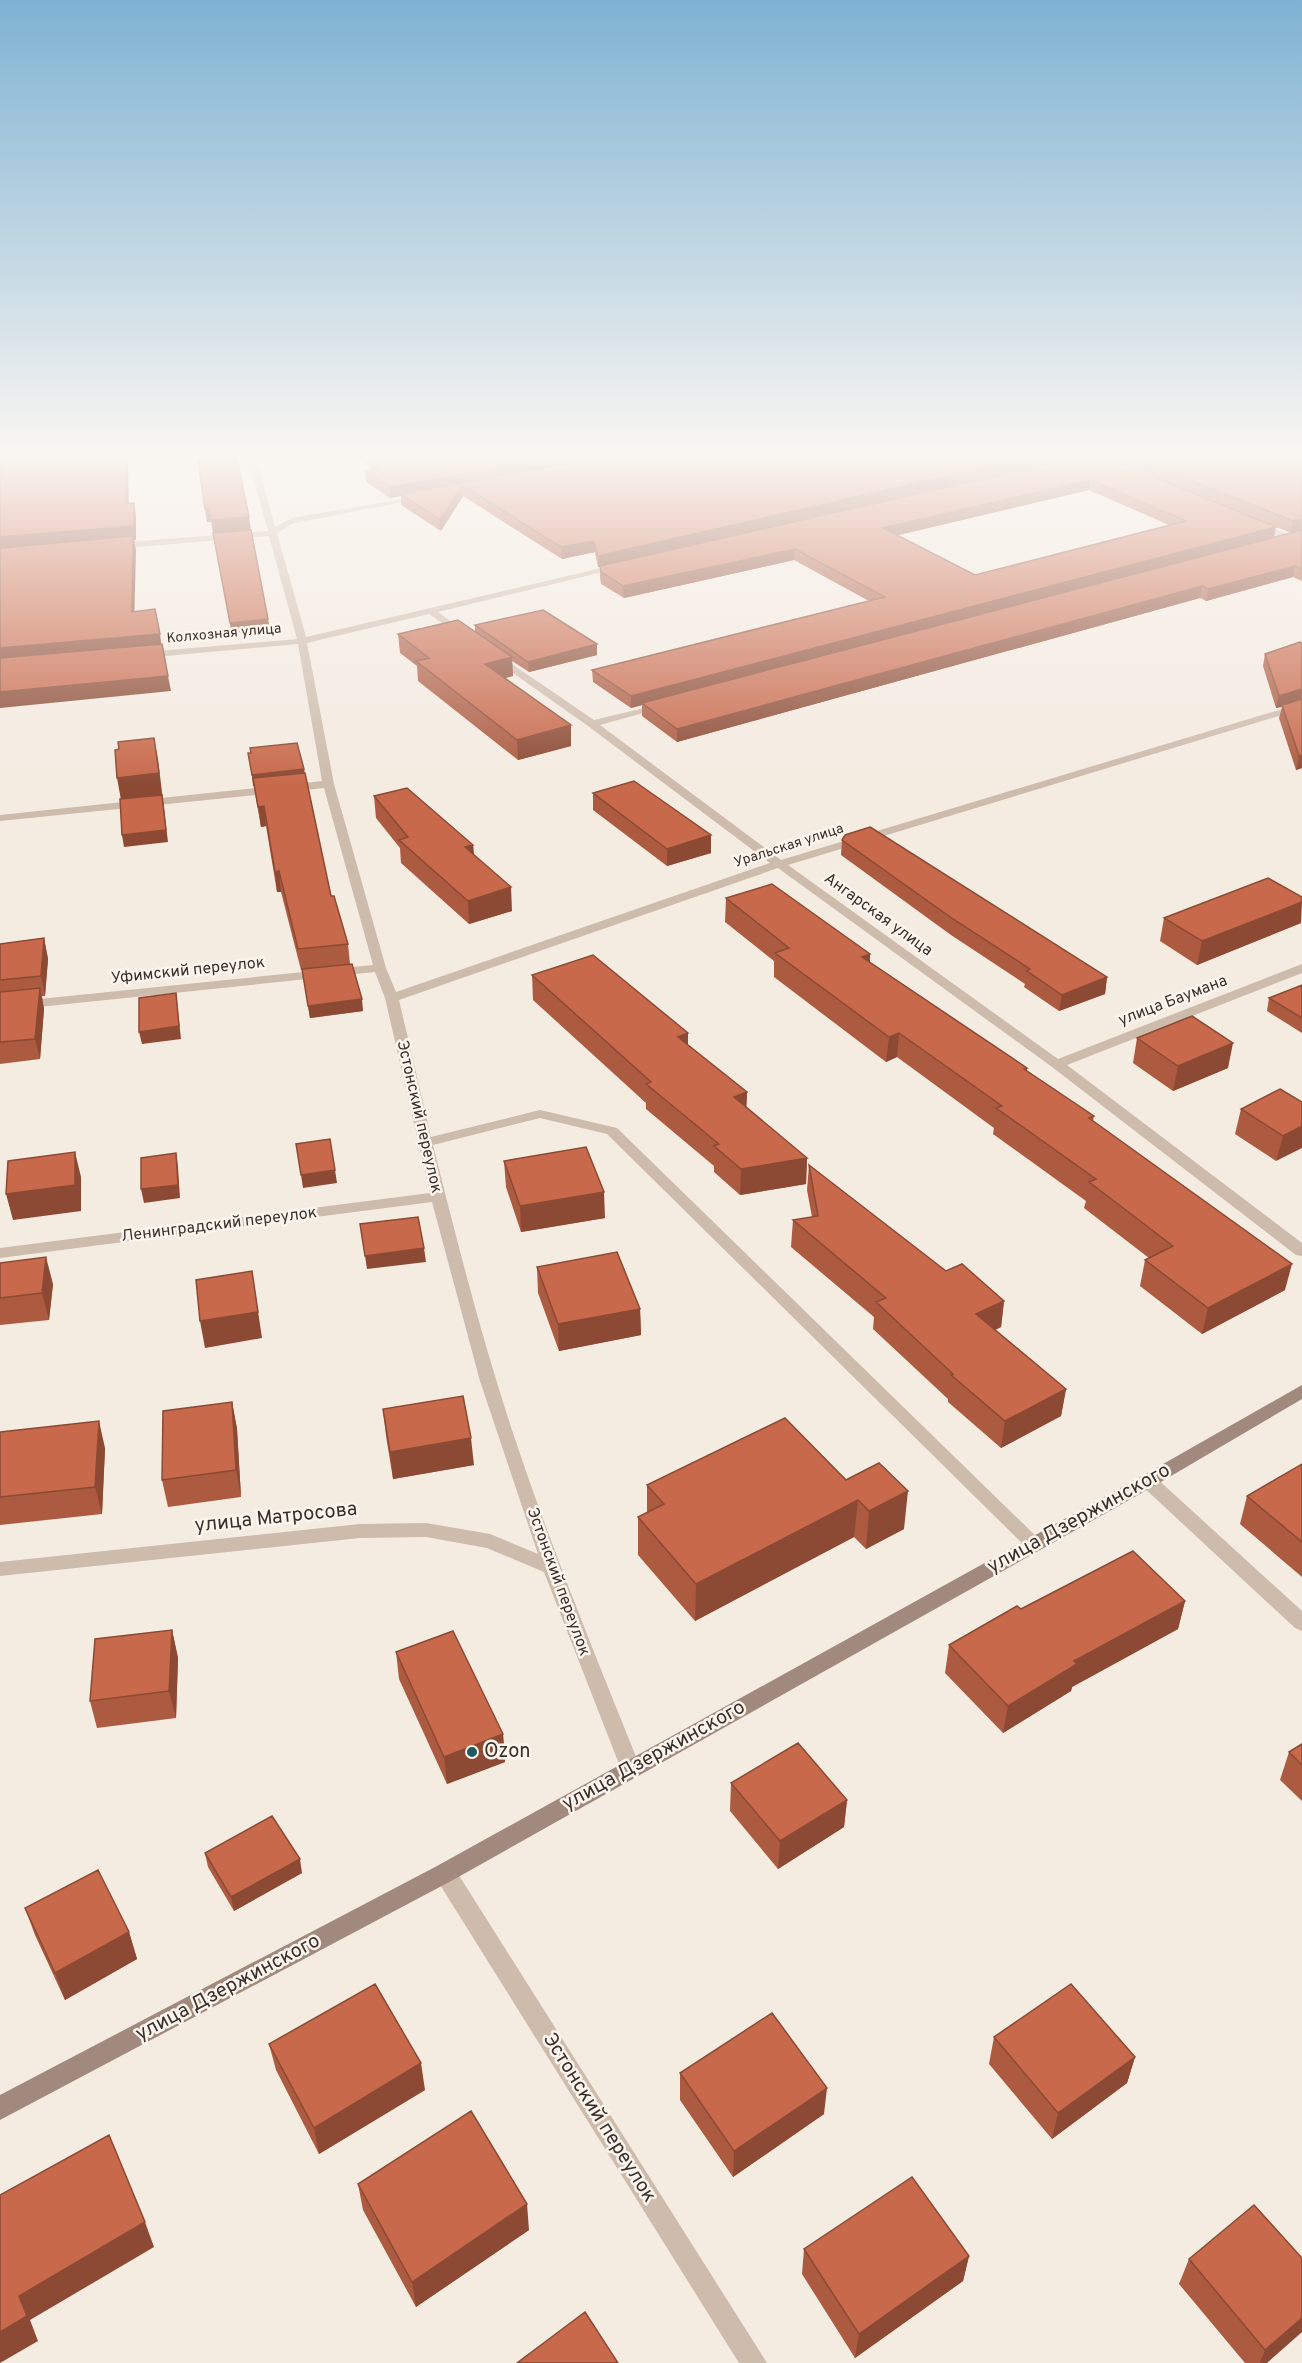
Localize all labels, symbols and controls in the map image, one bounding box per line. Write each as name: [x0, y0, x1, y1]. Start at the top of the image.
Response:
street label: Колхозная улица: [166, 621, 282, 647]
street label: Уральская улица: [732, 820, 846, 872]
street label: Ангарская улица: [820, 869, 936, 961]
street label: Уфимский переулок: [110, 953, 266, 989]
street label: улица Баумана: [1116, 971, 1230, 1031]
street label: Эстонский переулок: [392, 1039, 446, 1195]
street label: Ленинградский переулок: [120, 1203, 318, 1247]
street label: улица Дзержинского: [983, 1458, 1175, 1580]
street label: улица Матросова: [193, 1497, 359, 1539]
street label: Эстонский переулок: [522, 1505, 594, 1659]
street label: улица Дзержинского: [558, 1695, 750, 1817]
place label: Ozon: [484, 1739, 530, 1765]
marker: Ozon: [465, 1745, 479, 1759]
street label: улица Дзержинского: [131, 1928, 325, 2048]
street label: Эстонский переулок: [536, 2028, 662, 2208]

